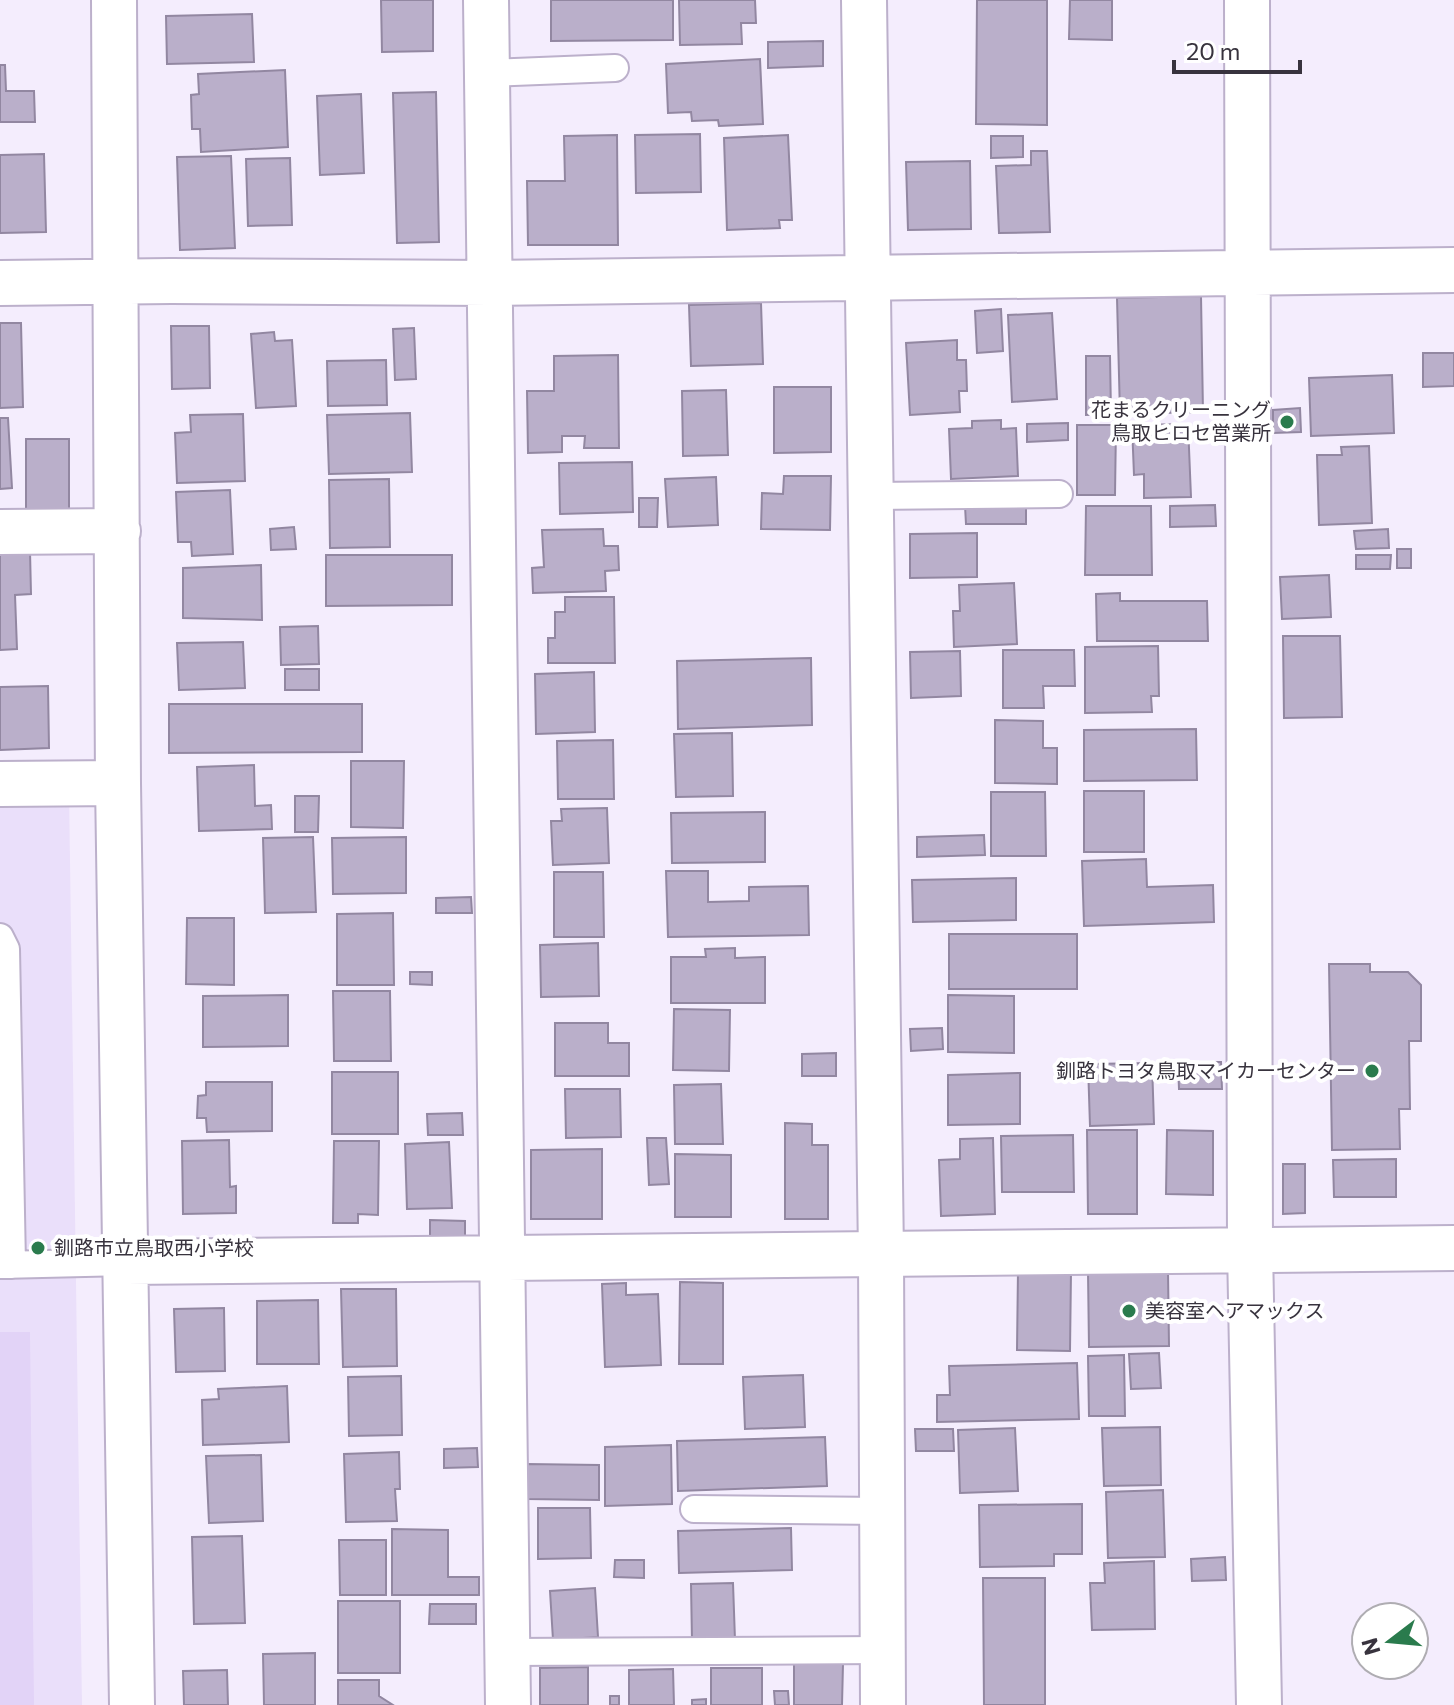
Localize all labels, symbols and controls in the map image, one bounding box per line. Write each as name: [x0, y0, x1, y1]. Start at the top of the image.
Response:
scale bar: [1174, 24, 1300, 74]
text: 20 m: [1186, 36, 1240, 65]
place label: 花まるクリーニング 鳥取ヒロセ営業所: [1091, 397, 1271, 444]
marker: 花まるクリーニング 鳥取ヒロセ営業所: [1278, 413, 1296, 431]
place label: 釧路トヨタ鳥取マイカーセンター: [1056, 1058, 1356, 1082]
marker: 釧路トヨタ鳥取マイカーセンター: [1363, 1062, 1381, 1080]
place label: 釧路市立鳥取西小学校: [54, 1235, 254, 1259]
marker: 釧路市立鳥取西小学校: [29, 1239, 47, 1257]
place label: 美容室ヘアマックス: [1145, 1298, 1324, 1322]
marker: 美容室ヘアマックス: [1120, 1302, 1138, 1320]
north arrow: [1350, 1601, 1430, 1681]
text: N: [1355, 1635, 1386, 1658]

